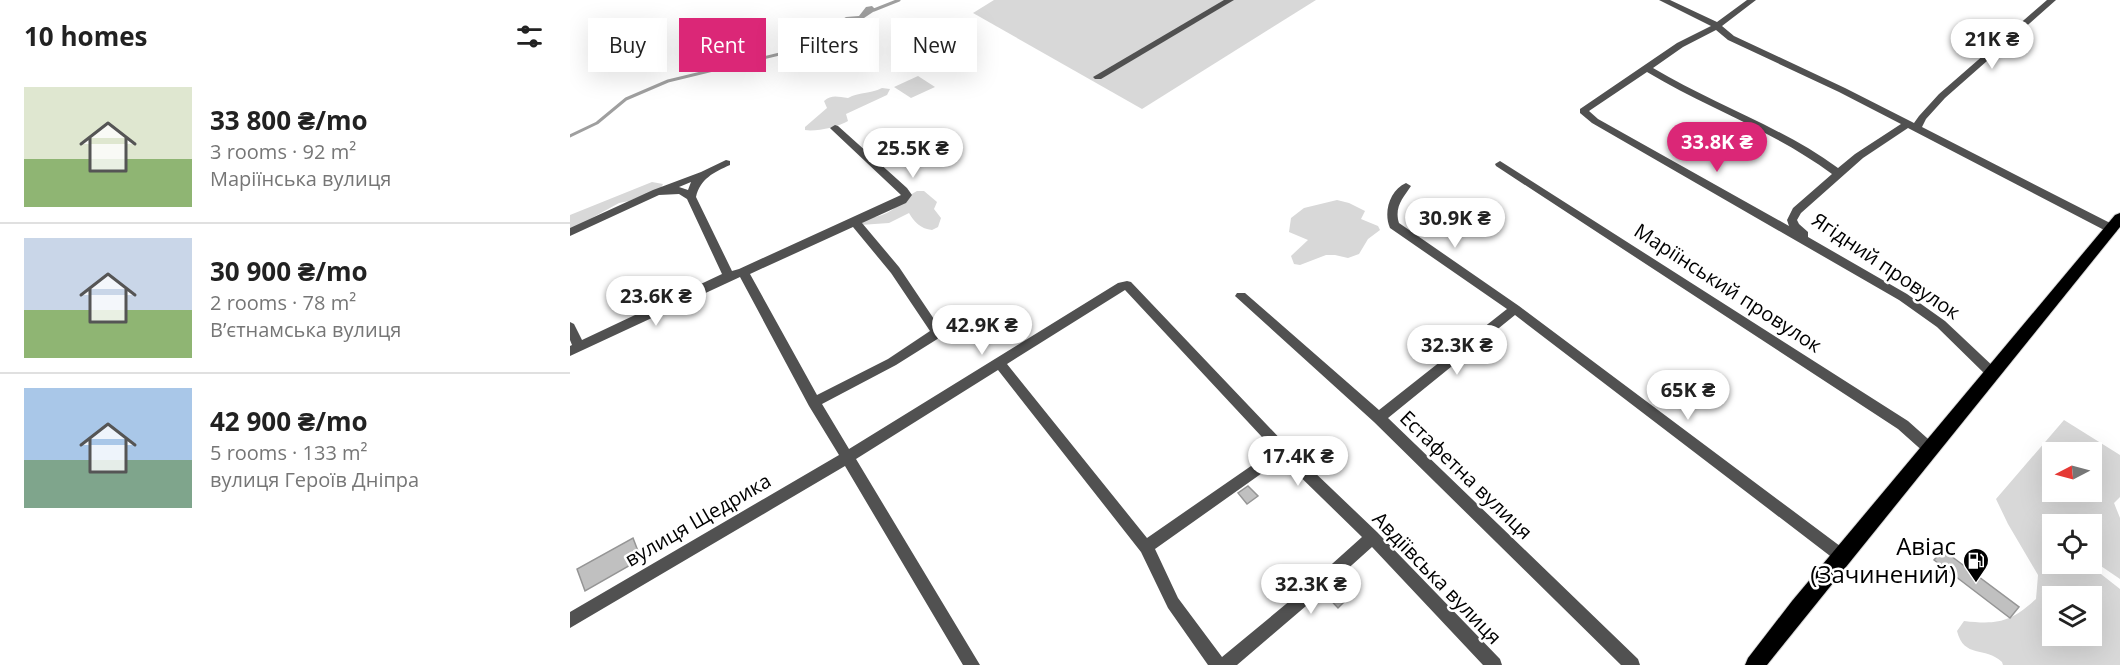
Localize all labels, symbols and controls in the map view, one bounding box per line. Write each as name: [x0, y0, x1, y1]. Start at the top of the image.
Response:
text: 10 homes: [24, 18, 148, 54]
chip: Buy: [588, 18, 667, 72]
chip: Rent: [679, 18, 766, 72]
chip: Filters: [778, 18, 879, 72]
chip: New: [891, 18, 977, 72]
pin: 21K ₴: [1950, 19, 2034, 70]
icon: filters: [513, 20, 546, 53]
text: 21K ₴: [1965, 25, 2019, 52]
text: 33 800 ₴/mo: [210, 102, 368, 138]
icon: home: [72, 111, 144, 183]
pin: 33.8K ₴: [1662, 122, 1772, 173]
pin: 25.5K ₴: [858, 128, 968, 179]
text: 33.8K ₴: [1681, 128, 1753, 155]
text: 25.5K ₴: [877, 134, 949, 161]
text: 3 rooms · 92 m²: [210, 138, 356, 165]
text: Маріїнська вулиця: [210, 165, 391, 192]
pin: 30.9K ₴: [1400, 198, 1510, 249]
text: 30.9K ₴: [1419, 204, 1491, 231]
street label: Ягідний провулок: [1807, 206, 1966, 326]
street label: Маріїнський провулок: [1629, 217, 1828, 359]
text: 30 900 ₴/mo: [210, 253, 368, 289]
icon: home: [72, 262, 144, 334]
pin: 23.6K ₴: [601, 276, 711, 327]
text: 23.6K ₴: [620, 282, 692, 309]
text: 2 rooms · 78 m²: [210, 289, 356, 316]
pin: 42.9K ₴: [927, 305, 1037, 356]
text: 42.9K ₴: [946, 311, 1018, 338]
text: Вʼєтнамська вулиця: [210, 316, 401, 343]
pin: 32.3K ₴: [1402, 325, 1512, 376]
text: 32.3K ₴: [1421, 331, 1493, 358]
pin: 65K ₴: [1646, 370, 1730, 421]
text: 65K ₴: [1661, 376, 1715, 403]
text: 42 900 ₴/mo: [210, 403, 368, 439]
street label: Естафетна вулиця: [1394, 404, 1538, 545]
icon: home: [72, 412, 144, 484]
pin: 17.4K ₴: [1243, 436, 1353, 487]
text: 5 rooms · 133 m²: [210, 439, 368, 466]
text: 17.4K ₴: [1262, 442, 1334, 469]
north arrow: [2042, 442, 2102, 502]
map controls: [2042, 442, 2102, 646]
text: вулиця Героїв Дніпра: [210, 466, 419, 493]
street label: вулиця Щедрика: [620, 467, 776, 572]
street label: Авдіївська вулиця: [1367, 506, 1508, 650]
button: locate: [2042, 514, 2102, 574]
place label: Авіас (Зачинений): [1810, 529, 1956, 590]
fuel station icon: Авіас (Зачинений): [1961, 546, 1991, 584]
pin: 32.3K ₴: [1256, 564, 1366, 615]
text: 32.3K ₴: [1275, 570, 1347, 597]
button: layers: [2042, 586, 2102, 646]

